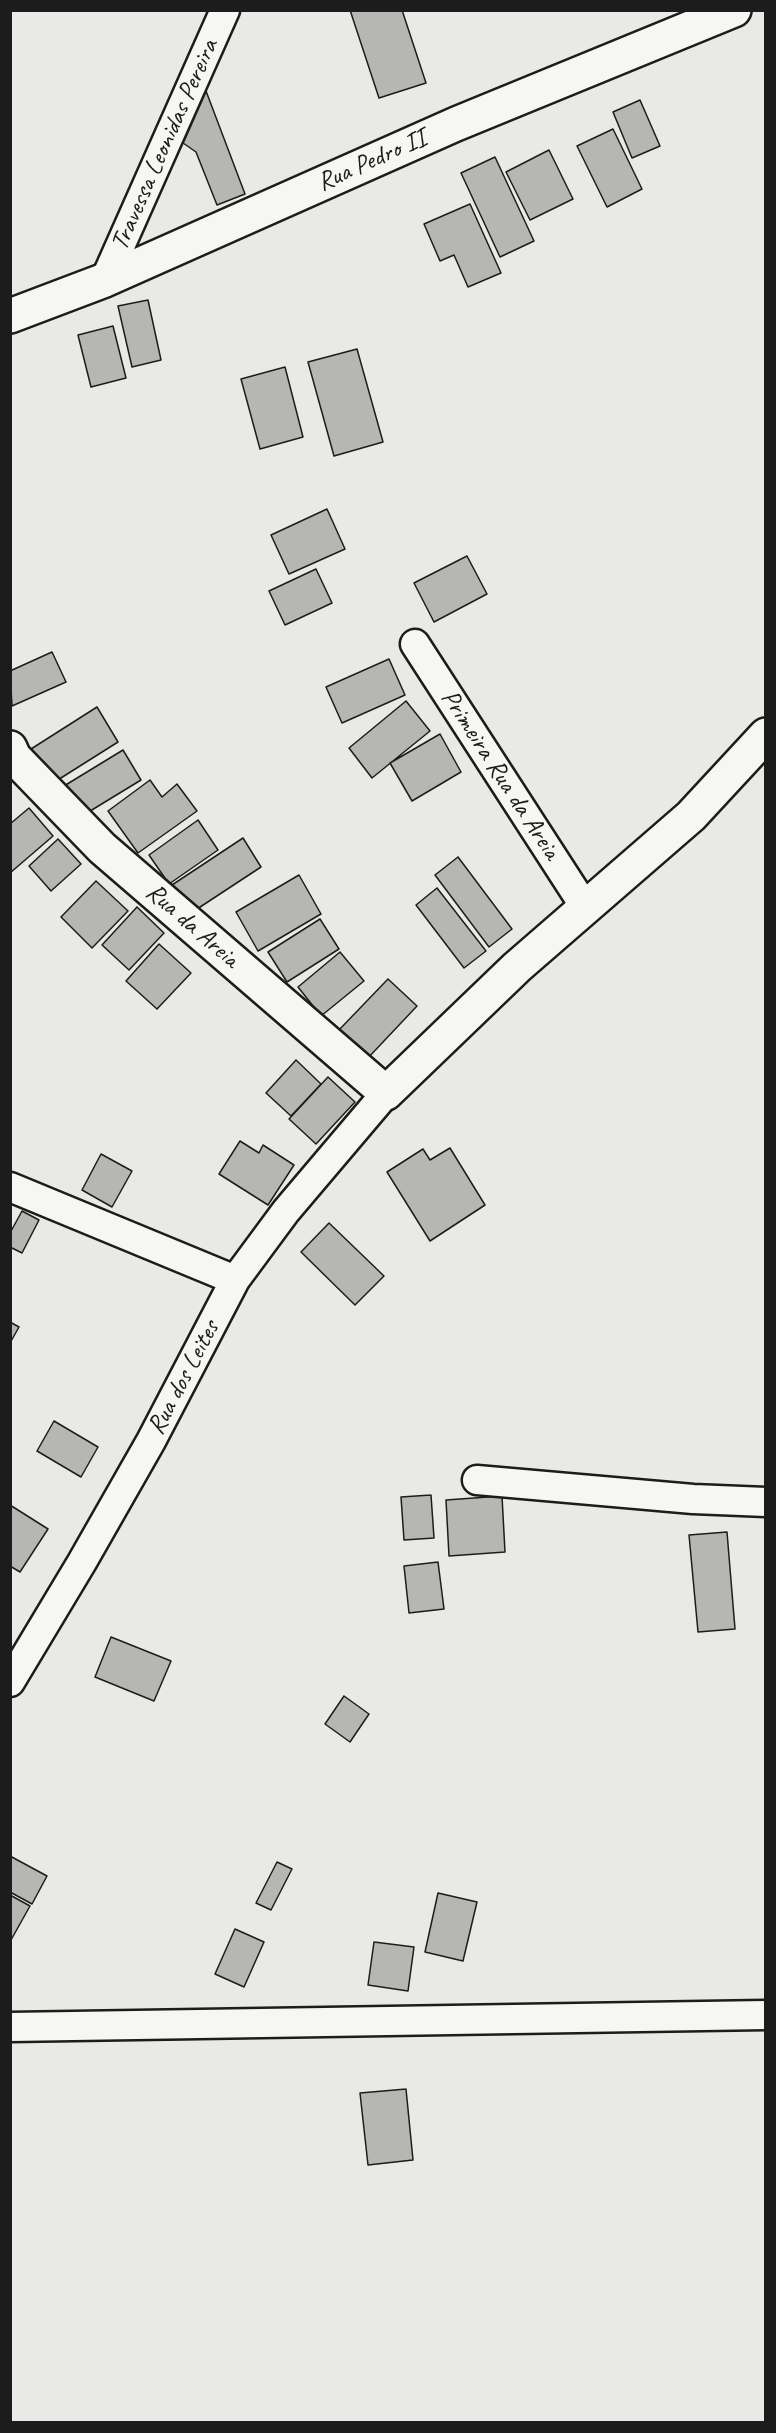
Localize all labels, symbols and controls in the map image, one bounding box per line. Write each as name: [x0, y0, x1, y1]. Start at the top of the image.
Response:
street label: Travessa Leonidas Pereira: [104, 35, 226, 255]
street label: Rua Pedro II: [313, 123, 431, 199]
street label: Primeira Rua da Areia: [433, 684, 567, 866]
street label: Rua da Areia: [139, 877, 245, 975]
street label: Rua dos Leites: [141, 1316, 227, 1440]

